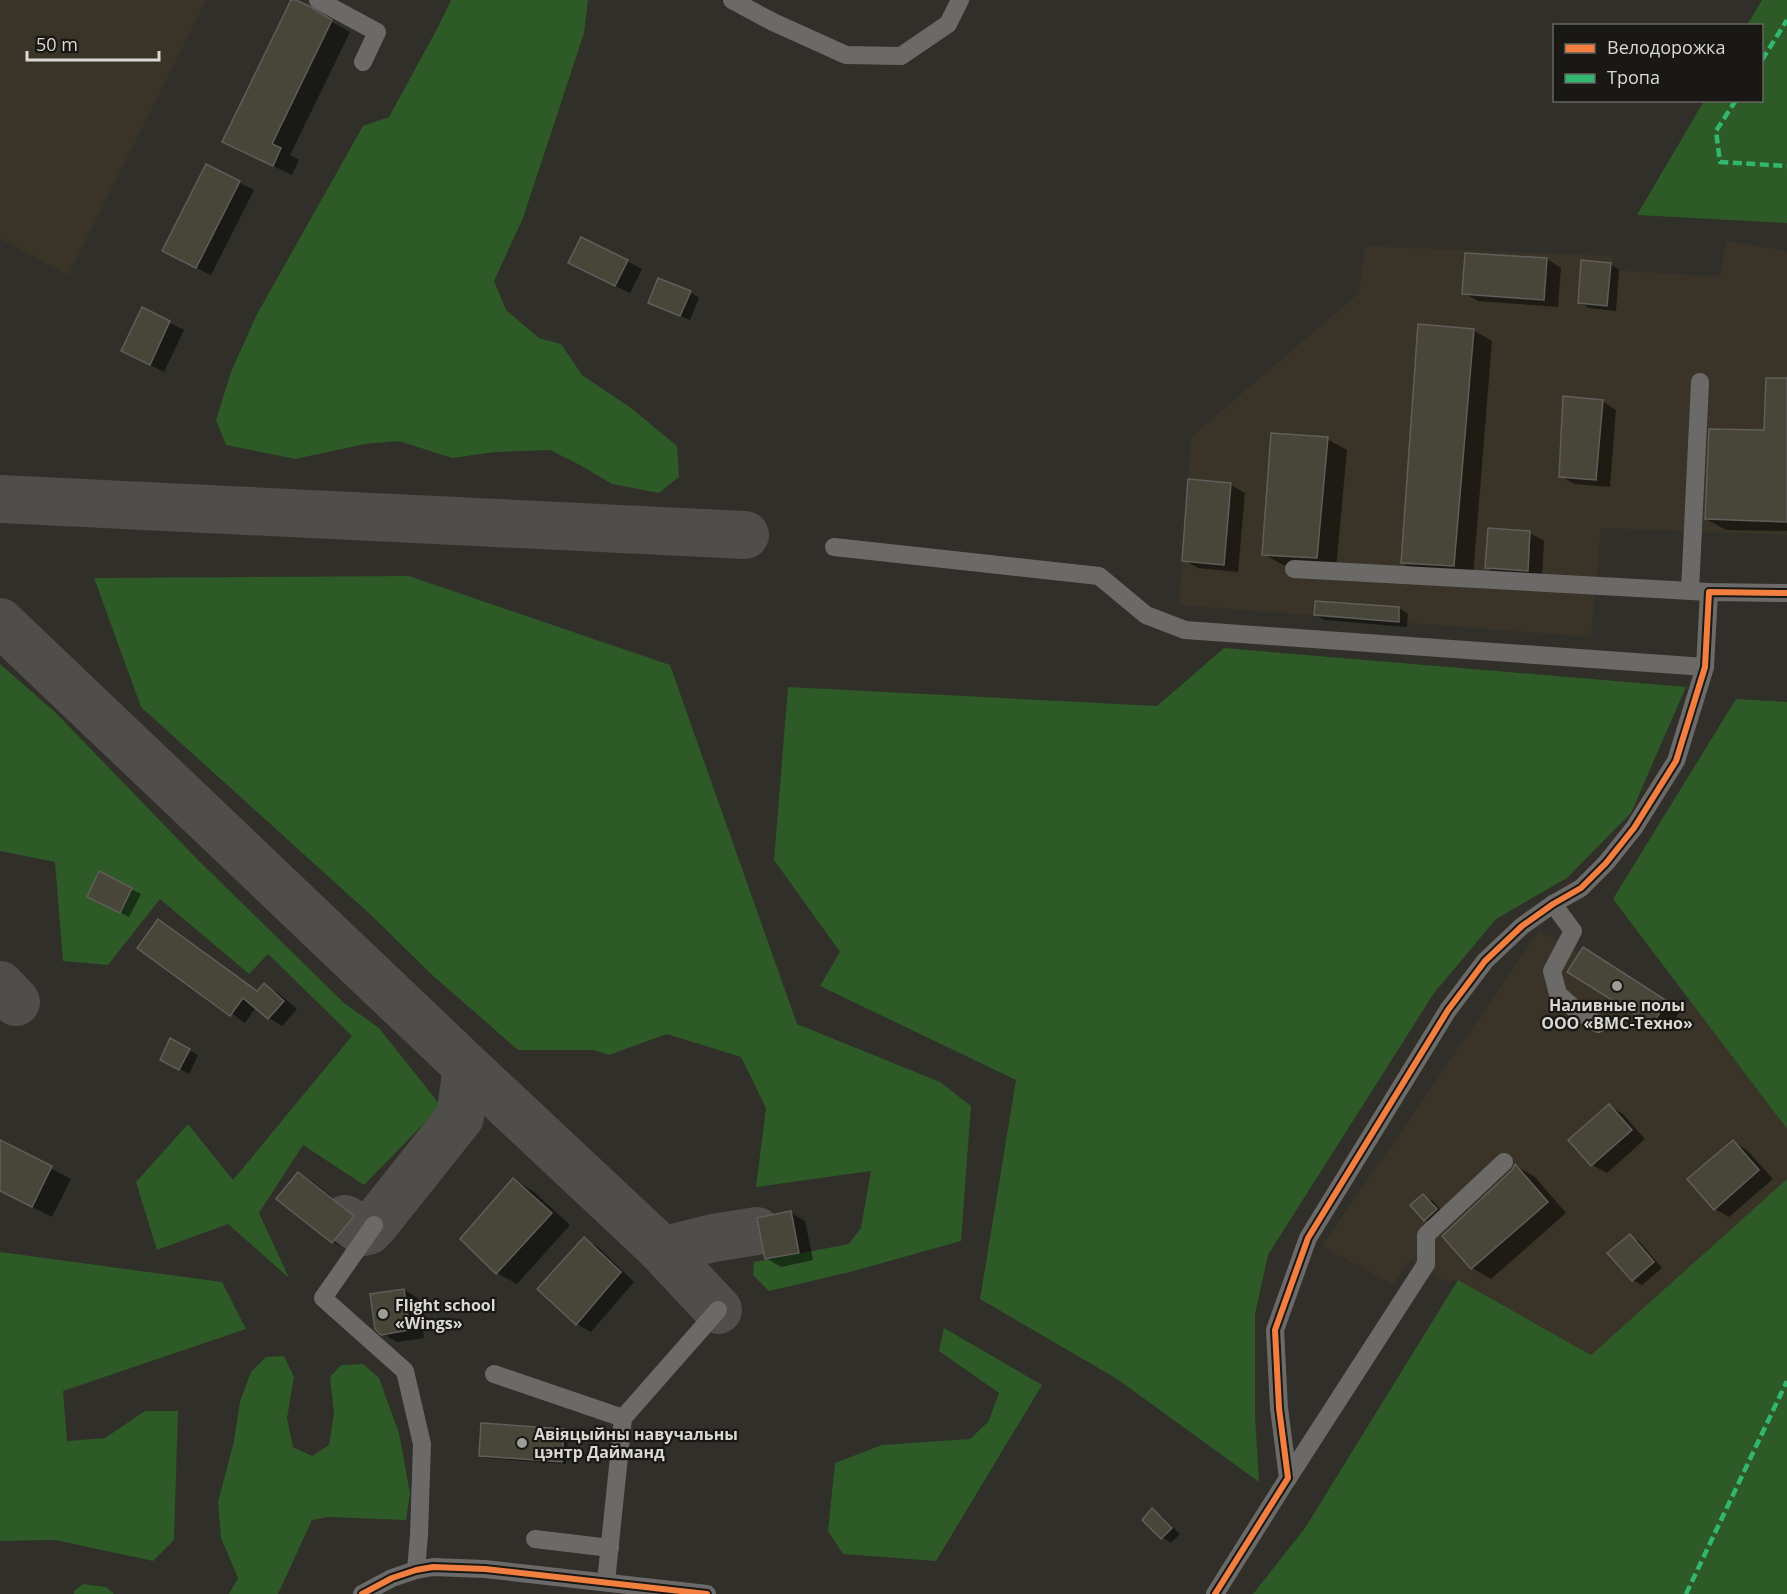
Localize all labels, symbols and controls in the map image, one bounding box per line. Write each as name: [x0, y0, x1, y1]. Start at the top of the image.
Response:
scale bar: [27, 24, 159, 62]
legend: [1553, 24, 1763, 102]
text: 50 m: [36, 32, 78, 56]
text: Велодорожка: [1607, 35, 1725, 59]
text: Тропа: [1607, 65, 1660, 89]
marker: Наливные полы ООО «ВМС-Техно»: [1610, 979, 1624, 993]
place label: Наливные полы ООО «ВМС-Техно»: [1541, 994, 1693, 1034]
place label: Flight school «Wings»: [395, 1294, 496, 1334]
marker: Flight school «Wings»: [376, 1307, 390, 1321]
place label: Авіяцыйны навучальны цэнтр Дайманд: [534, 1423, 738, 1463]
marker: Авіяцыйны навучальны цэнтр Дайманд: [515, 1436, 529, 1450]

